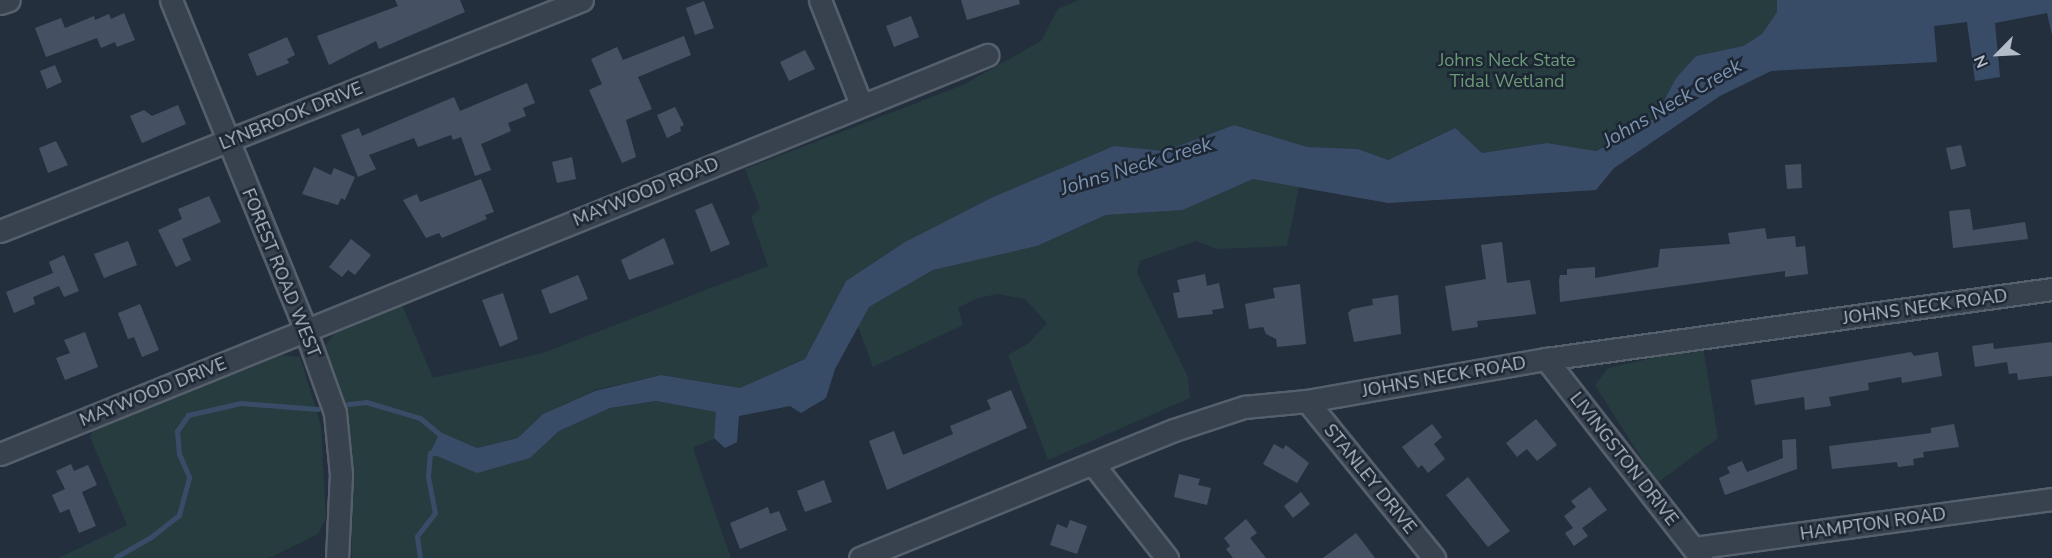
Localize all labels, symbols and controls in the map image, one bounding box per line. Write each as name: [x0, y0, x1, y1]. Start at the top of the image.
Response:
north arrow: [1968, 24, 2028, 84]
park label: Johns Neck State Tidal Wetland: [1438, 50, 1576, 92]
text: N: [1969, 51, 1994, 71]
water label: Johns Neck Creek: [1598, 53, 1746, 153]
street label: LYNBROOK DRIVE: [216, 77, 366, 155]
water label: Johns Neck Creek: [1058, 132, 1214, 200]
street label: MAYWOOD ROAD: [570, 153, 722, 231]
street label: FOREST ROAD WEST: [237, 185, 325, 361]
street label: JOHNS NECK ROAD: [1841, 285, 2009, 329]
street label: JOHNS NECK ROAD: [1360, 352, 1528, 402]
street label: MAYWOOD DRIVE: [77, 353, 229, 431]
street label: LIVINGSTON DRIVE: [1565, 388, 1683, 530]
street label: STANLEY DRIVE: [1319, 420, 1421, 538]
street label: HAMPTON ROAD: [1799, 503, 1947, 545]

